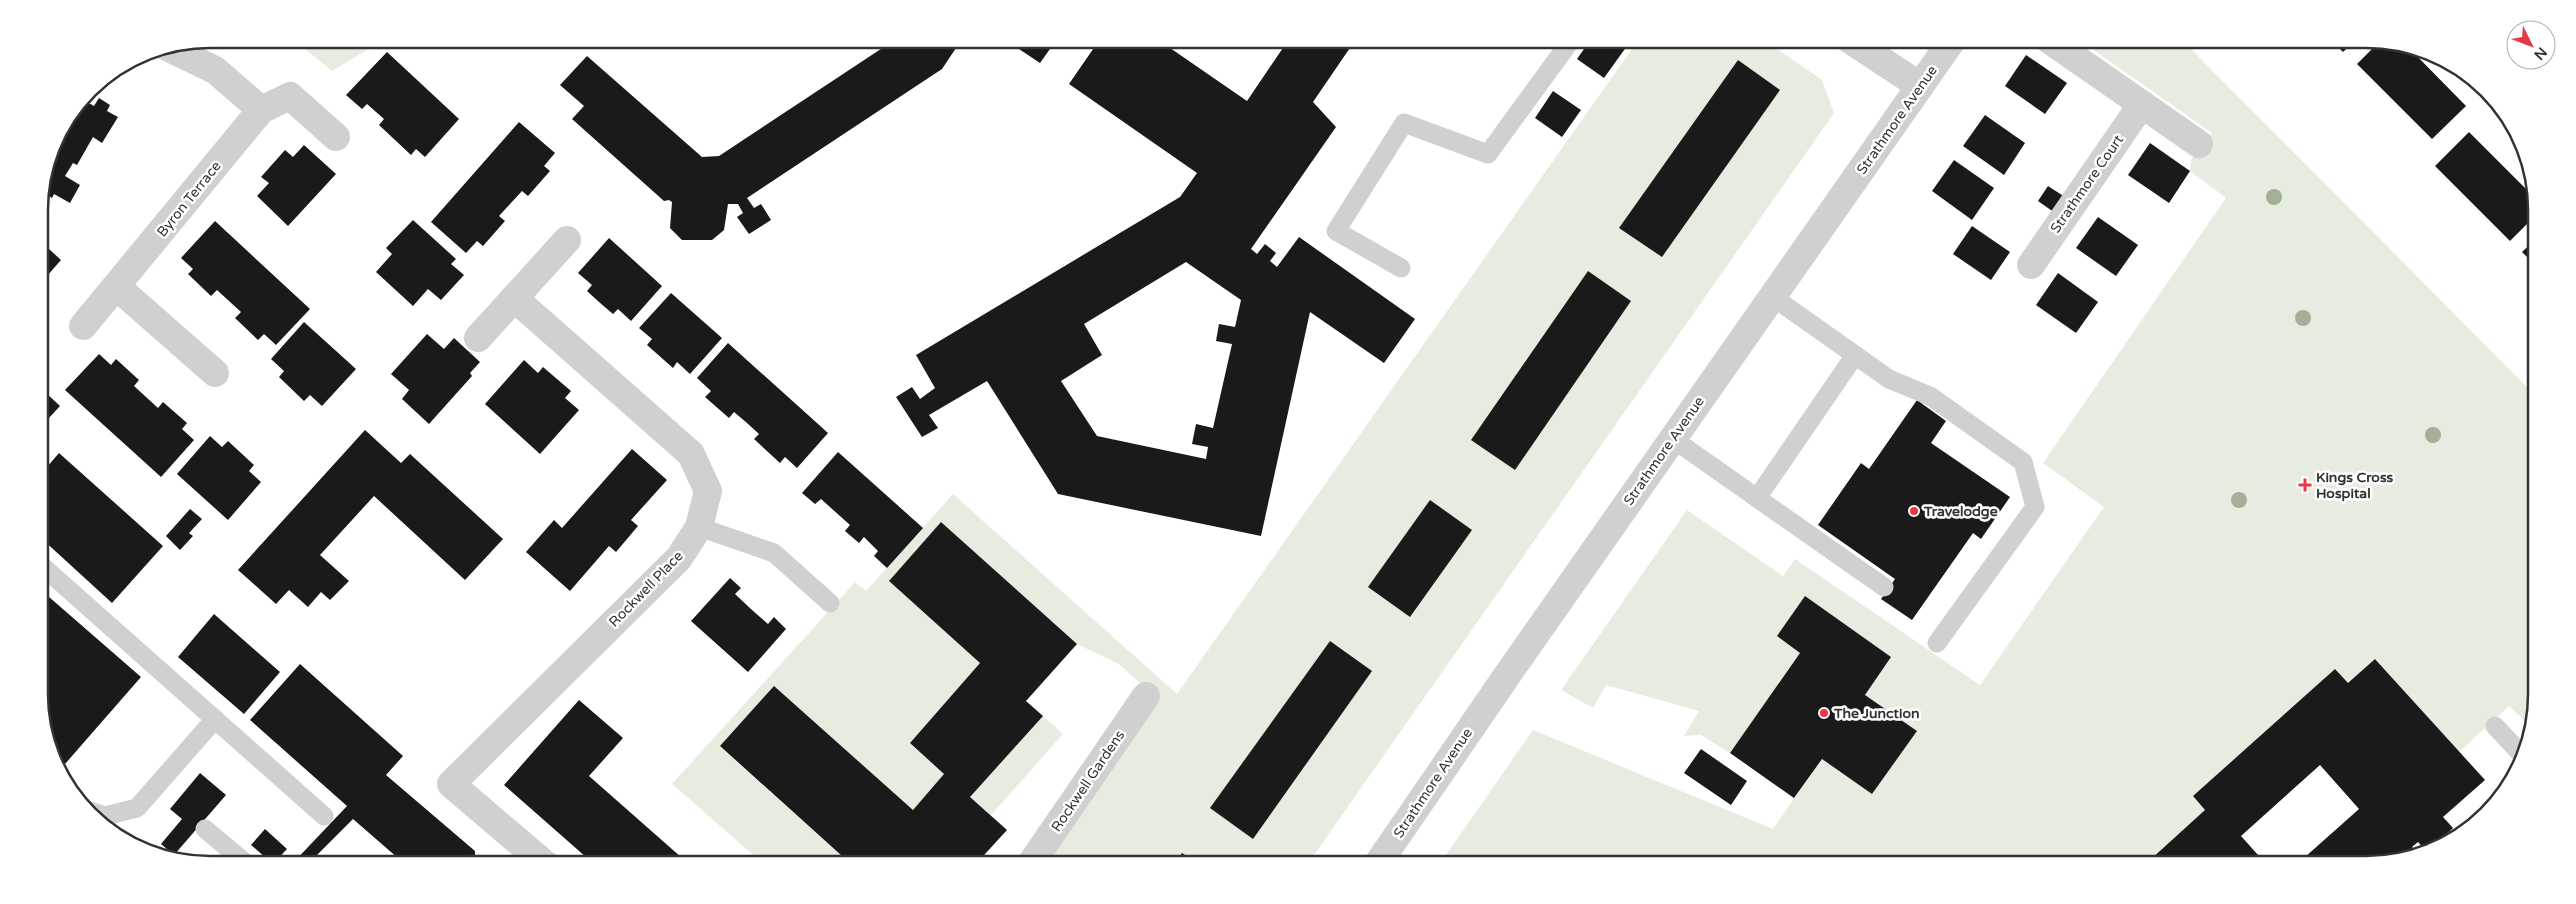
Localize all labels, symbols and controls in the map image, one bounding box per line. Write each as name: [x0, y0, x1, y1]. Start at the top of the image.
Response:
north arrow: [2506, 20, 2556, 70]
text: N: [2530, 43, 2550, 63]
street label: Strathmore Avenue: [1853, 62, 1941, 178]
street label: Strathmore Court: [2047, 131, 2128, 236]
street label: Byron Terrace: [153, 158, 225, 240]
street label: Strathmore Avenue: [1620, 393, 1708, 509]
place label: Kings Cross Hospital: [2316, 469, 2394, 502]
marker: Kings Cross Hospital: [2298, 478, 2312, 492]
place label: Travelodge: [1923, 503, 1998, 520]
marker: Travelodge: [1908, 505, 1920, 517]
street label: Rockwell Place: [605, 547, 687, 631]
place label: The Junction: [1833, 705, 1919, 722]
marker: The Junction: [1818, 707, 1830, 719]
street label: Strathmore Avenue: [1390, 725, 1476, 841]
street label: Rockwell Gardens: [1048, 727, 1128, 835]

